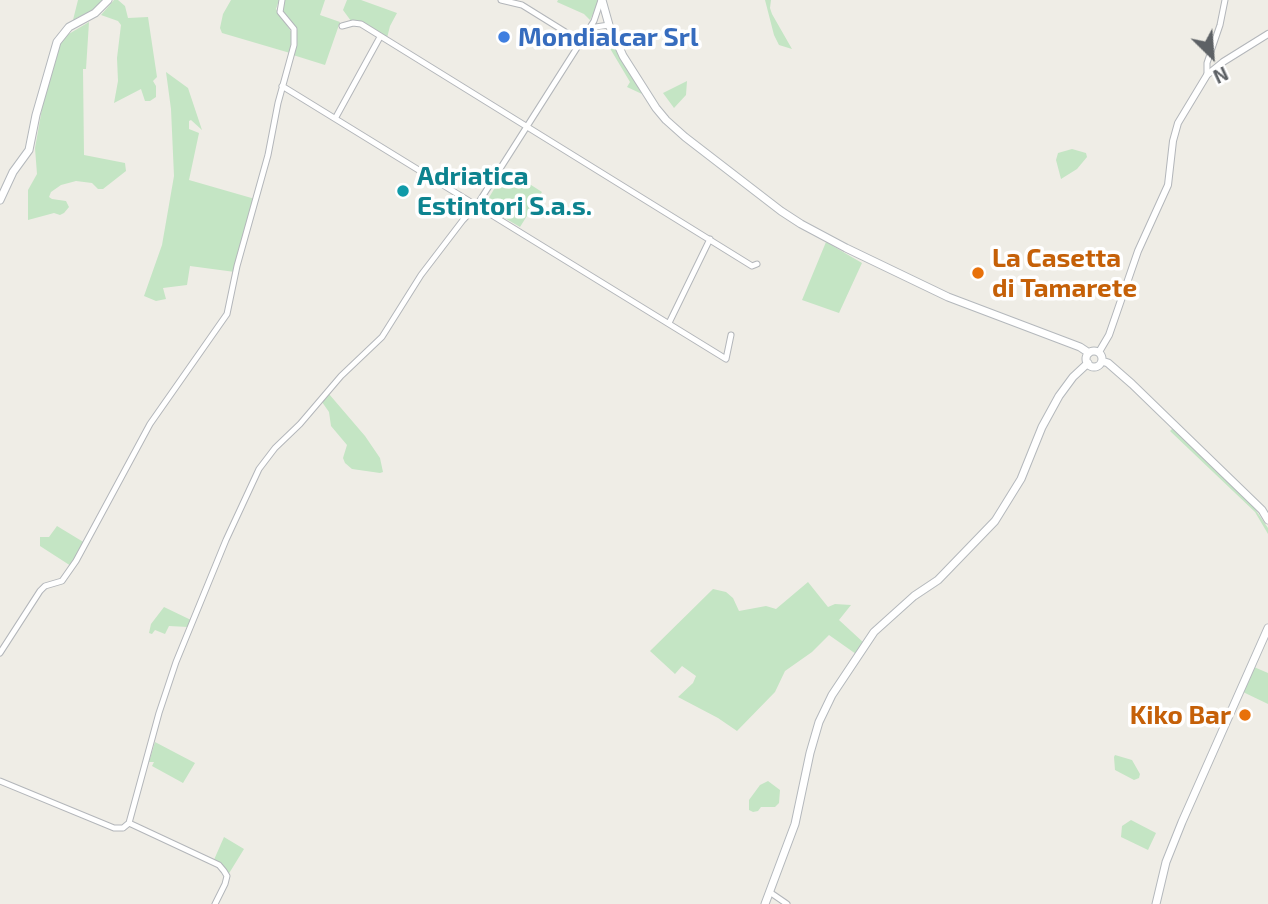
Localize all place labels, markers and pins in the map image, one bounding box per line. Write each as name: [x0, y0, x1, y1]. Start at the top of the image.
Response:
place label: Mondialcar Srl: [518, 21, 698, 53]
marker: Mondialcar Srl: [496, 29, 512, 45]
place label: Adriatica Estintori S.a.s.: [417, 160, 592, 222]
marker: Adriatica Estintori S.a.s.: [395, 183, 411, 199]
place label: La Casetta di Tamarete: [992, 242, 1137, 304]
marker: La Casetta di Tamarete: [970, 265, 986, 281]
place label: Kiko Bar: [1130, 699, 1231, 731]
marker: Kiko Bar: [1237, 707, 1253, 723]

